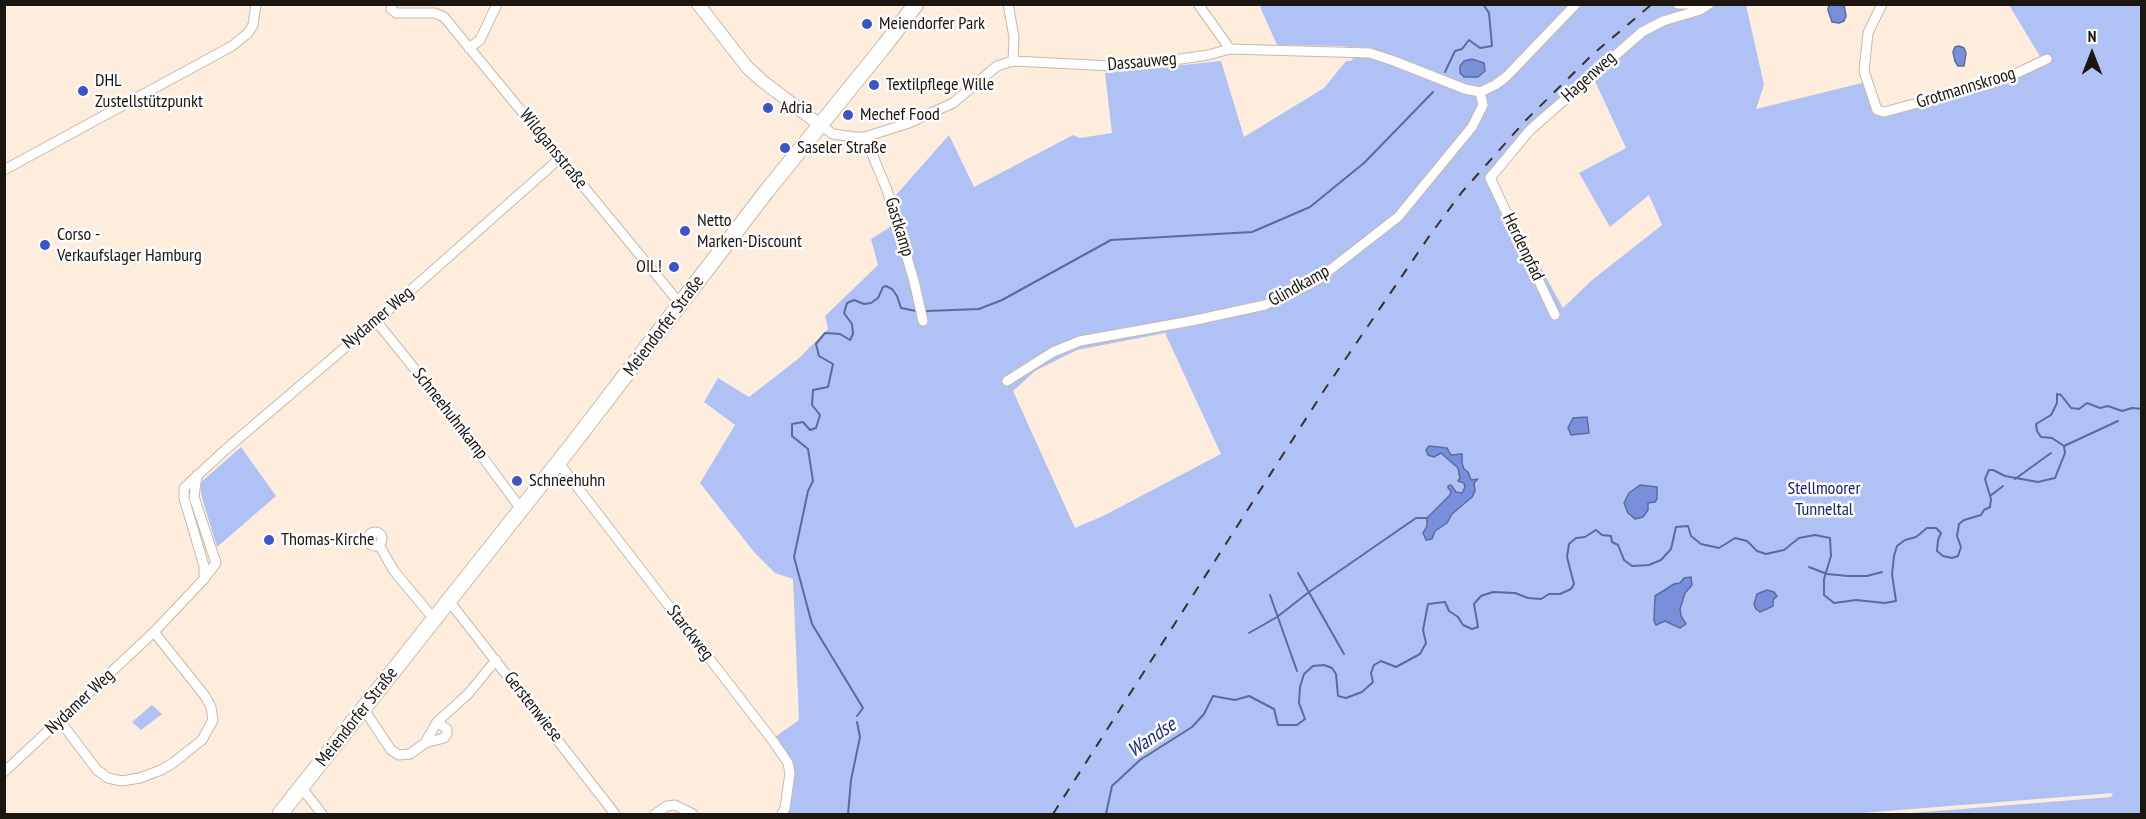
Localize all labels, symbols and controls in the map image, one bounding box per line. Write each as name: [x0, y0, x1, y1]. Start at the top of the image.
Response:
place label: Meiendorfer Park: [879, 13, 985, 35]
marker: Meiendorfer Park: [860, 17, 874, 31]
north arrow: [2062, 24, 2122, 84]
text: N: [2088, 26, 2096, 46]
street label: Hagenweg: [1557, 47, 1621, 107]
street label: Dassauweg: [1107, 48, 1177, 76]
street label: Grotmannskroog: [1914, 63, 2018, 113]
place label: DHL Zustellstützpunkt: [95, 70, 203, 112]
place label: Textilpflege Wille: [886, 74, 994, 96]
marker: Textilpflege Wille: [867, 78, 881, 92]
marker: DHL Zustellstützpunkt: [76, 84, 90, 98]
place label: Adria: [780, 97, 812, 119]
marker: Adria: [761, 101, 775, 115]
place label: Mechef Food: [860, 104, 940, 126]
street label: Wildgansstraße: [514, 105, 592, 193]
marker: Mechef Food: [841, 108, 855, 122]
place label: Saseler Straße: [797, 137, 887, 159]
marker: Saseler Straße: [778, 141, 792, 155]
street label: Gastkamp: [880, 195, 918, 259]
place label: Netto Marken-Discount: [697, 210, 802, 252]
street label: Herdenpfad: [1497, 210, 1549, 284]
place label: Corso - Verkaufslager Hamburg: [57, 224, 202, 266]
marker: Netto Marken-Discount: [678, 224, 692, 238]
marker: Corso - Verkaufslager Hamburg: [38, 238, 52, 252]
place label: OIL!: [636, 256, 662, 278]
marker: OIL!: [667, 260, 681, 274]
street label: Glindkamp: [1265, 260, 1333, 312]
street label: Meiendorfer Straße: [619, 271, 709, 381]
street label: Nydamer Weg: [338, 282, 418, 354]
street label: Schneehuhnkamp: [408, 364, 492, 464]
place label: Schneehuhn: [529, 470, 605, 492]
marker: Schneehuhn: [510, 474, 524, 488]
park label: Stellmoorer Tunneltal: [1788, 478, 1860, 520]
place label: Thomas-Kirche: [281, 529, 374, 551]
marker: Thomas-Kirche: [262, 533, 276, 547]
street label: Starckweg: [662, 601, 718, 665]
street label: Meiendorfer Straße: [311, 663, 403, 771]
street label: Nydamer Weg: [41, 665, 119, 739]
street label: Gerstenwiese: [499, 668, 567, 746]
water label: Wandse: [1123, 713, 1181, 763]

